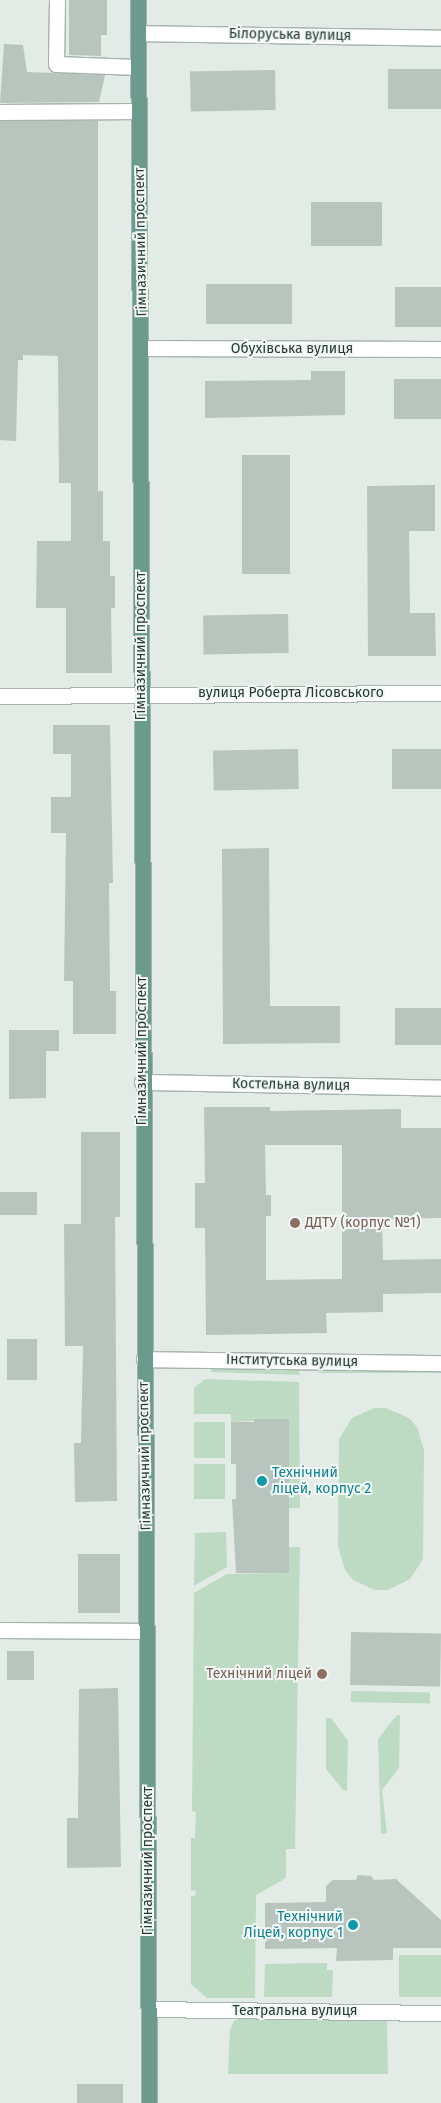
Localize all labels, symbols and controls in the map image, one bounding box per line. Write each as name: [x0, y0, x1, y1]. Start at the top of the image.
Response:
street label: Білоруська вулиця: [229, 26, 351, 44]
street label: Гімназичний проспект: [131, 167, 151, 317]
street label: Обухівська вулиця: [231, 341, 353, 357]
street label: Гімназичний проспект: [133, 571, 149, 721]
street label: вулиця Роберта Лісовського: [198, 685, 384, 701]
street label: Гімназичний проспект: [134, 976, 150, 1126]
street label: Костельна вулиця: [232, 1076, 350, 1094]
place label: ДДТУ (корпус №1): [305, 1215, 420, 1231]
marker: ДДТУ (корпус №1): [289, 1217, 301, 1229]
street label: Інститутська вулиця: [226, 1351, 358, 1371]
street label: Гімназичний проспект: [135, 1381, 155, 1531]
place label: Технічний ліцей, корпус 2: [272, 1465, 371, 1498]
marker: Технічний ліцей, корпус 2: [256, 1475, 268, 1487]
place label: Технічний ліцей: [206, 1666, 312, 1682]
marker: Технічний ліцей: [316, 1668, 328, 1680]
street label: Гімназичний проспект: [140, 1786, 156, 1936]
place label: Технічний Ліцей, корпус 1: [243, 1909, 343, 1941]
marker: Технічний Ліцей, корпус 1: [347, 1919, 359, 1931]
street label: Театральна вулиця: [232, 2003, 358, 2019]

